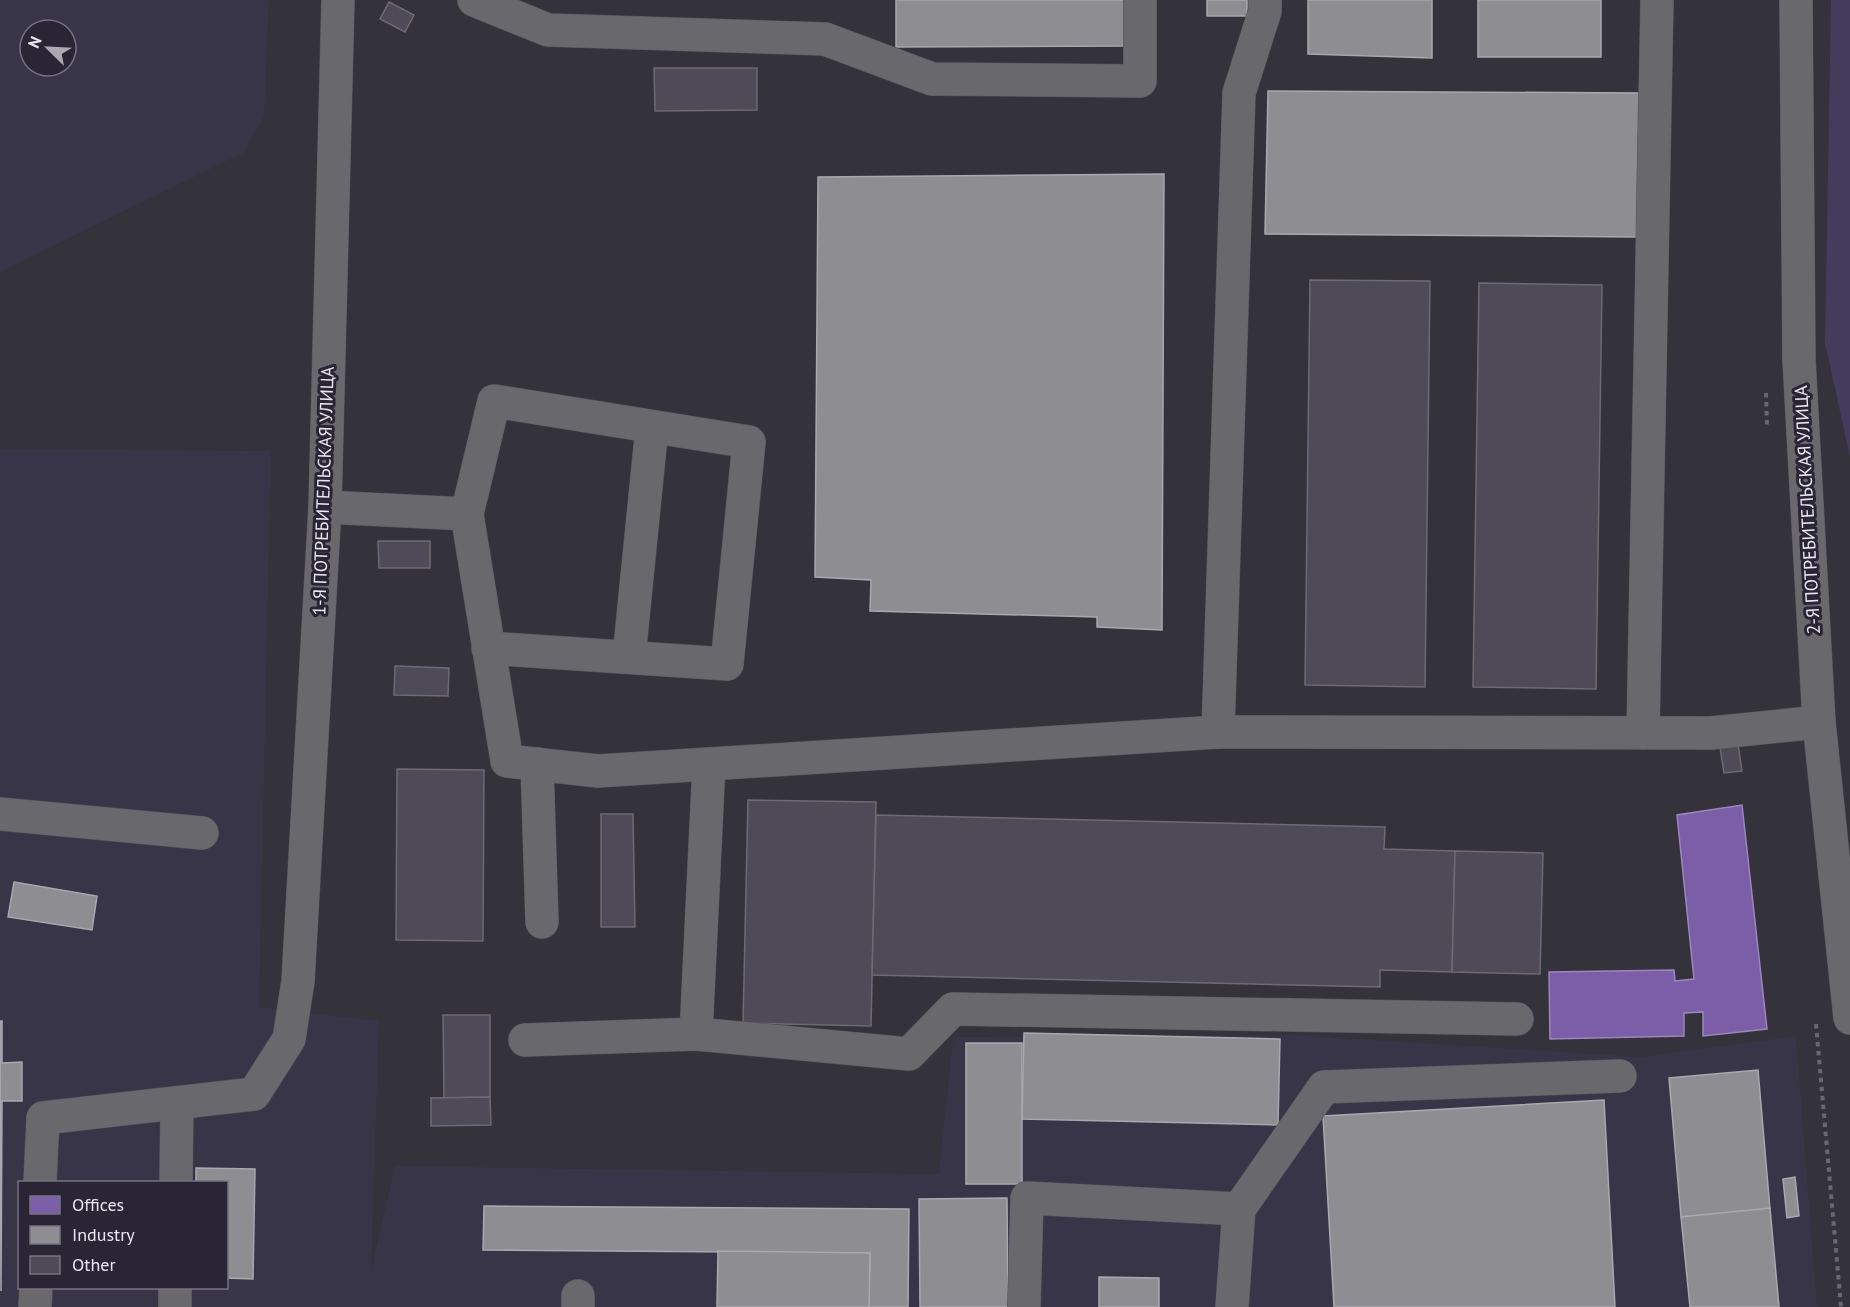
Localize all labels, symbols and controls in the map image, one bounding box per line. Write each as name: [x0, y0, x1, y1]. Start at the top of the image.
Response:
north arrow: [18, 18, 78, 78]
text: N: [23, 33, 46, 51]
street label: 1-Я ПОТРЕБИТЕЛЬСКАЯ УЛИЦА: [307, 366, 339, 616]
street label: 2-Я ПОТРЕБИТЕЛЬСКАЯ УЛИЦА: [1789, 385, 1825, 635]
legend: [18, 1181, 228, 1289]
text: Offices: [72, 1193, 124, 1216]
text: Industry: [72, 1223, 135, 1246]
text: Other: [72, 1253, 116, 1276]

